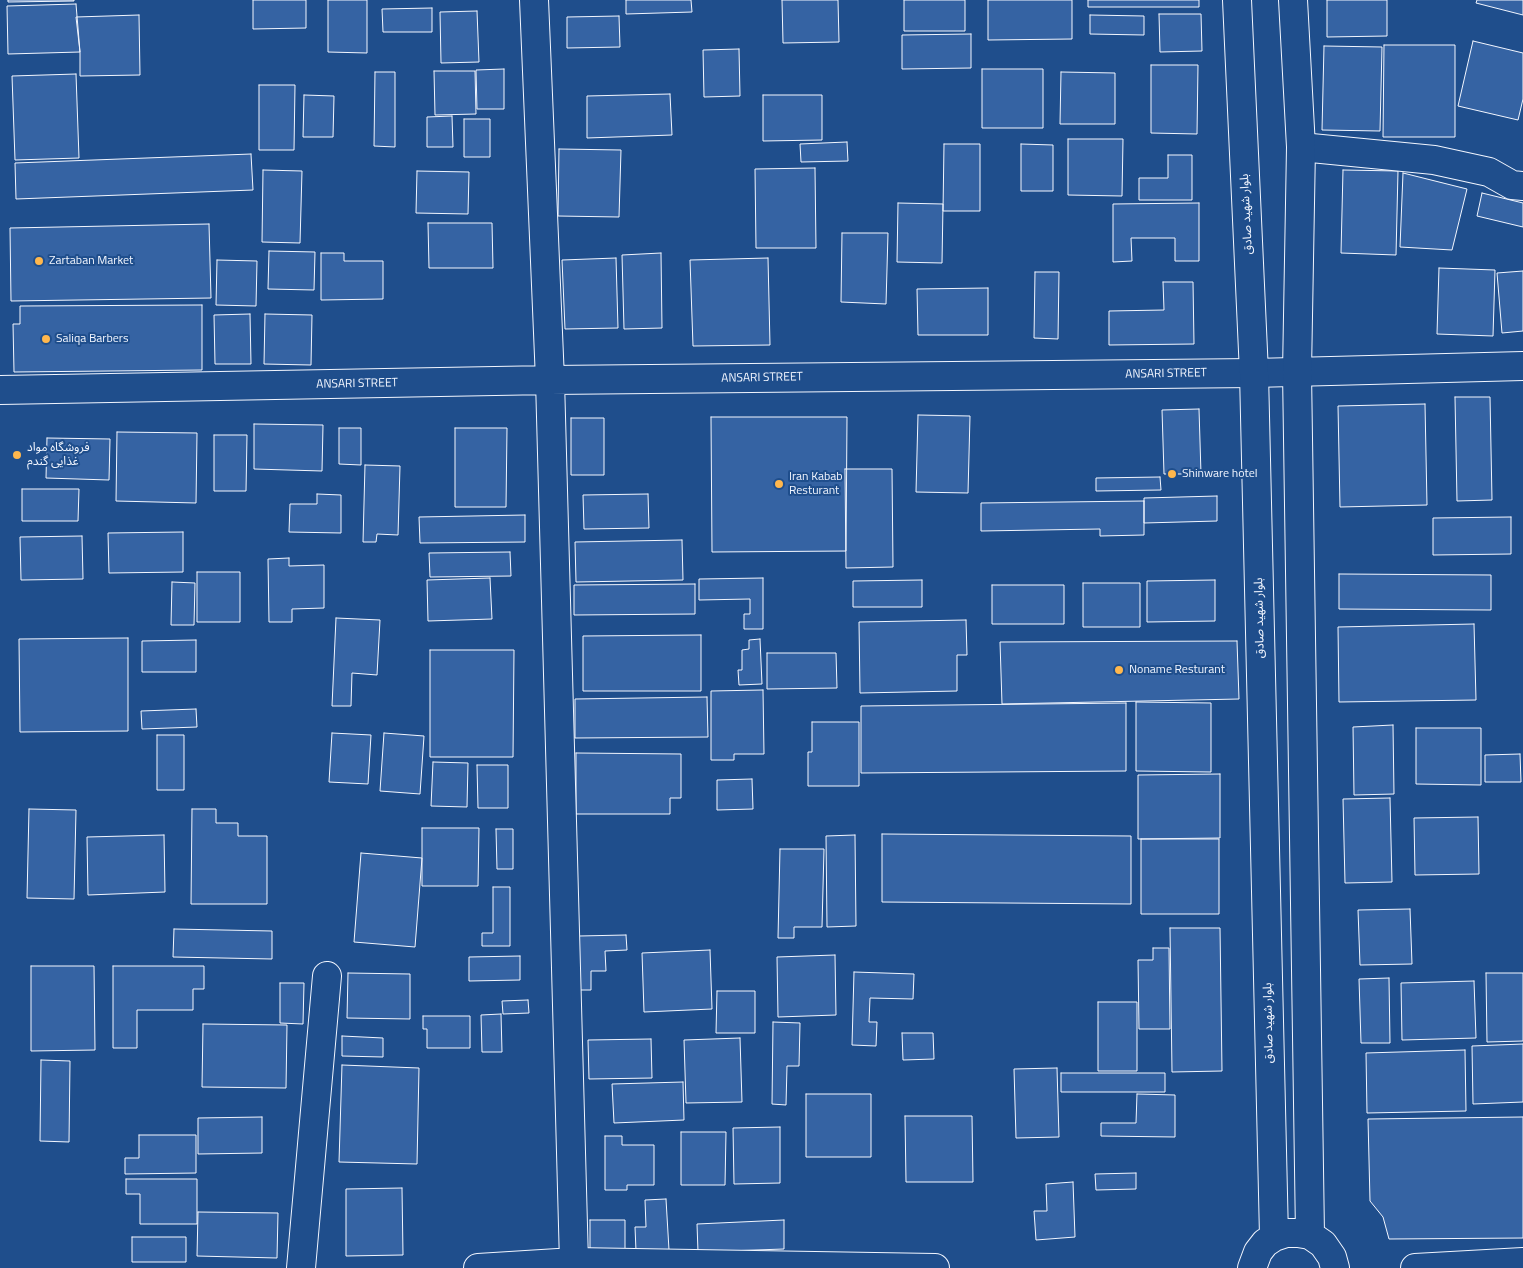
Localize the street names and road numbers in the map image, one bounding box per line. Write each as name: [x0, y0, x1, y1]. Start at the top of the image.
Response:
street label: بلوار شهید صادق: [1238, 173, 1256, 255]
street label: ANSARI STREET: [1125, 366, 1207, 382]
street label: ANSARI STREET: [721, 370, 803, 386]
street label: ANSARI STREET: [316, 376, 398, 392]
street label: بلوار شهید صادق: [1252, 578, 1268, 658]
street label: بلوار شهید صادق: [1261, 983, 1277, 1063]

